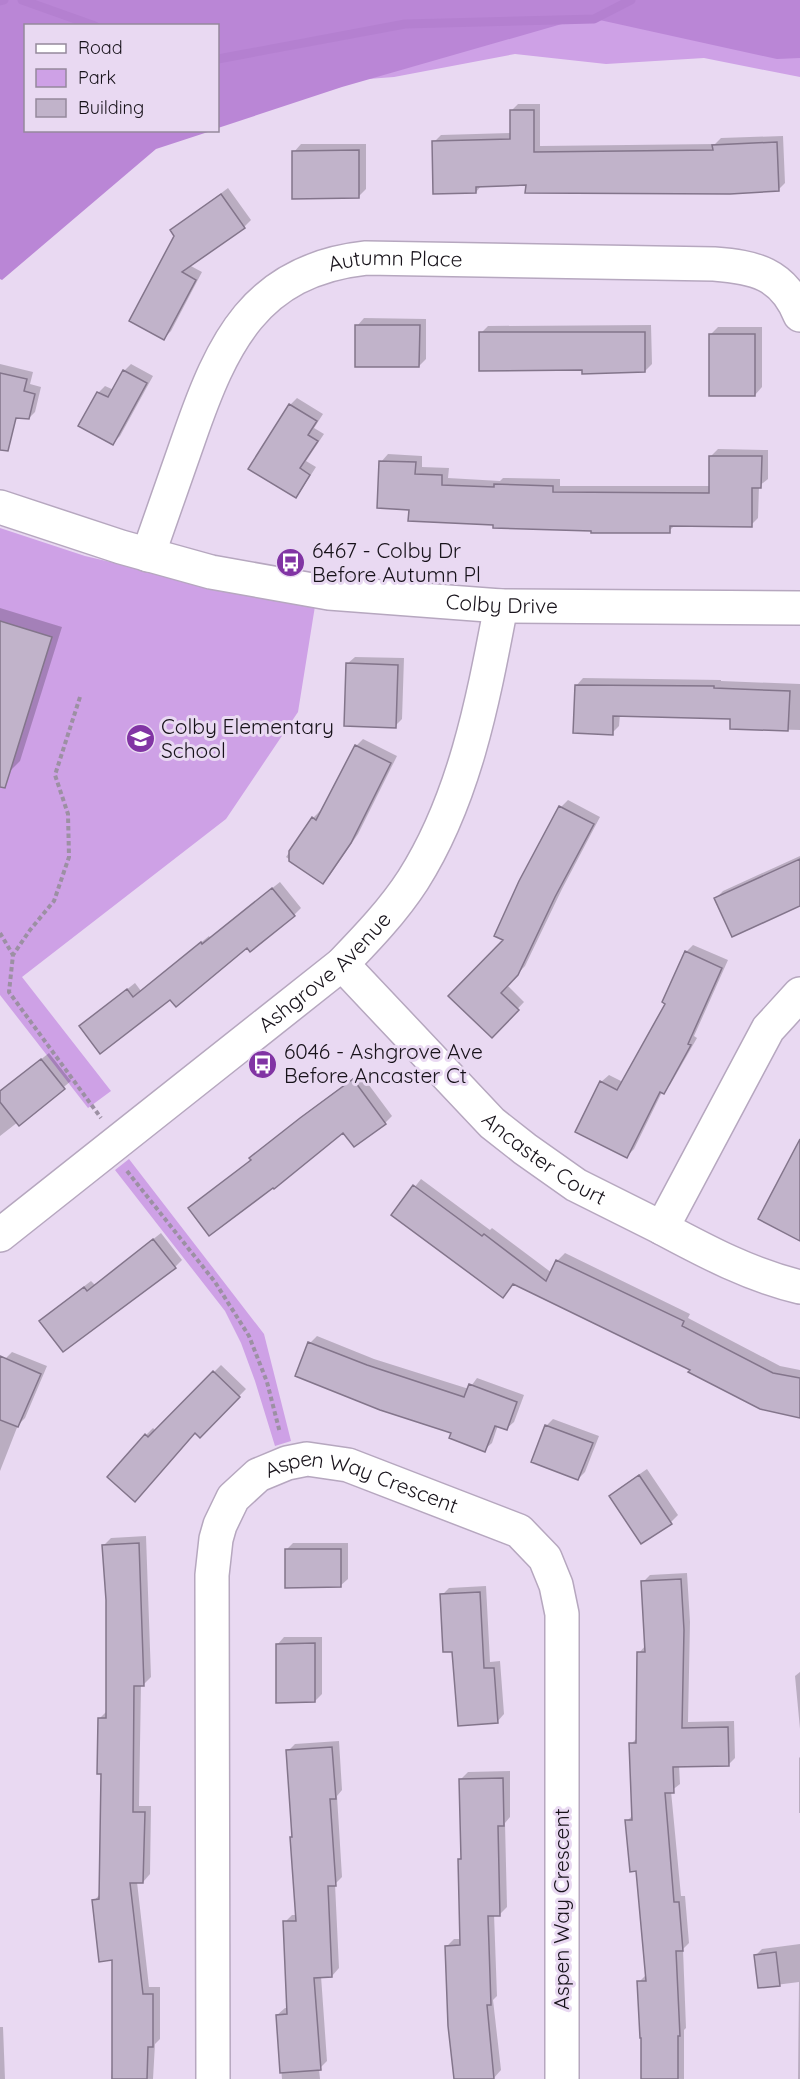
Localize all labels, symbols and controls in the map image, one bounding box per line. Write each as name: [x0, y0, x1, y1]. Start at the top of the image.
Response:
legend: [24, 24, 219, 132]
text: Road: [78, 36, 123, 59]
text: Park: [78, 66, 116, 89]
text: Building: [78, 96, 144, 119]
street label: Autumn Place: [325, 244, 463, 277]
place label: 6467 - Colby Dr Before Autumn Pl: [312, 537, 481, 587]
bus stop icon: 6467 - Colby Dr Before Autumn Pl: [275, 547, 307, 579]
street label: Colby Drive: [445, 588, 558, 618]
place label: Colby Elementary School: [161, 713, 334, 763]
school or university icon: Colby Elementary School: [124, 723, 156, 755]
street label: Ashgrove Avenue: [253, 906, 396, 1037]
place label: 6046 - Ashgrove Ave Before Ancaster Ct: [284, 1038, 483, 1088]
bus stop icon: 6046 - Ashgrove Ave Before Ancaster Ct: [247, 1048, 279, 1080]
street label: Ancaster Court: [477, 1107, 611, 1210]
street label: Aspen Way Crescent: [261, 1444, 462, 1518]
street label: Aspen Way Crescent: [548, 1808, 574, 2010]

